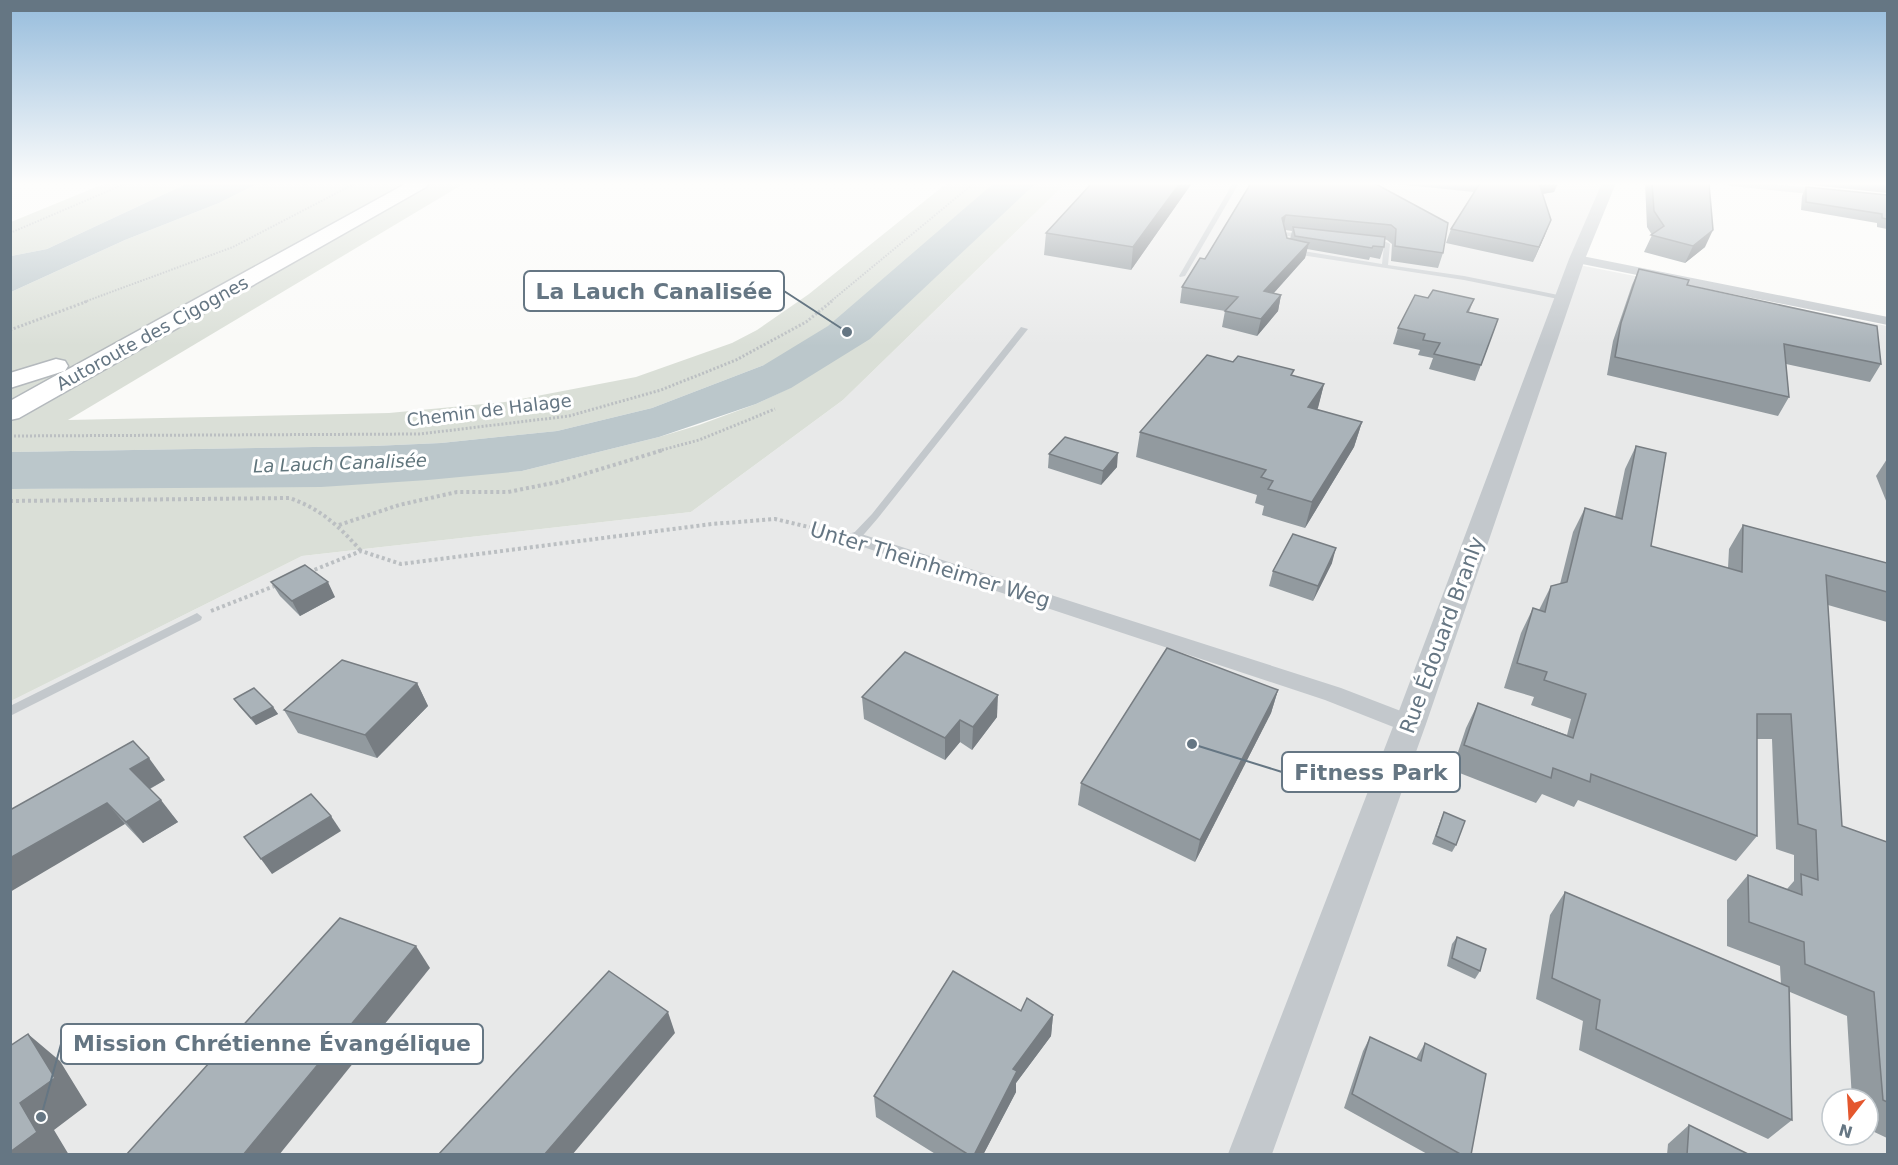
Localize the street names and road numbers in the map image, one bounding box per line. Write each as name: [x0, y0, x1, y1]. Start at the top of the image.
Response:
street label: Autoroute des Cigognes: [52, 271, 252, 395]
street label: Chemin de Halage: [405, 389, 573, 431]
street label: Unter Theinheimer Weg: [807, 517, 1053, 613]
street label: Rue Édouard Branly: [1394, 533, 1489, 737]

